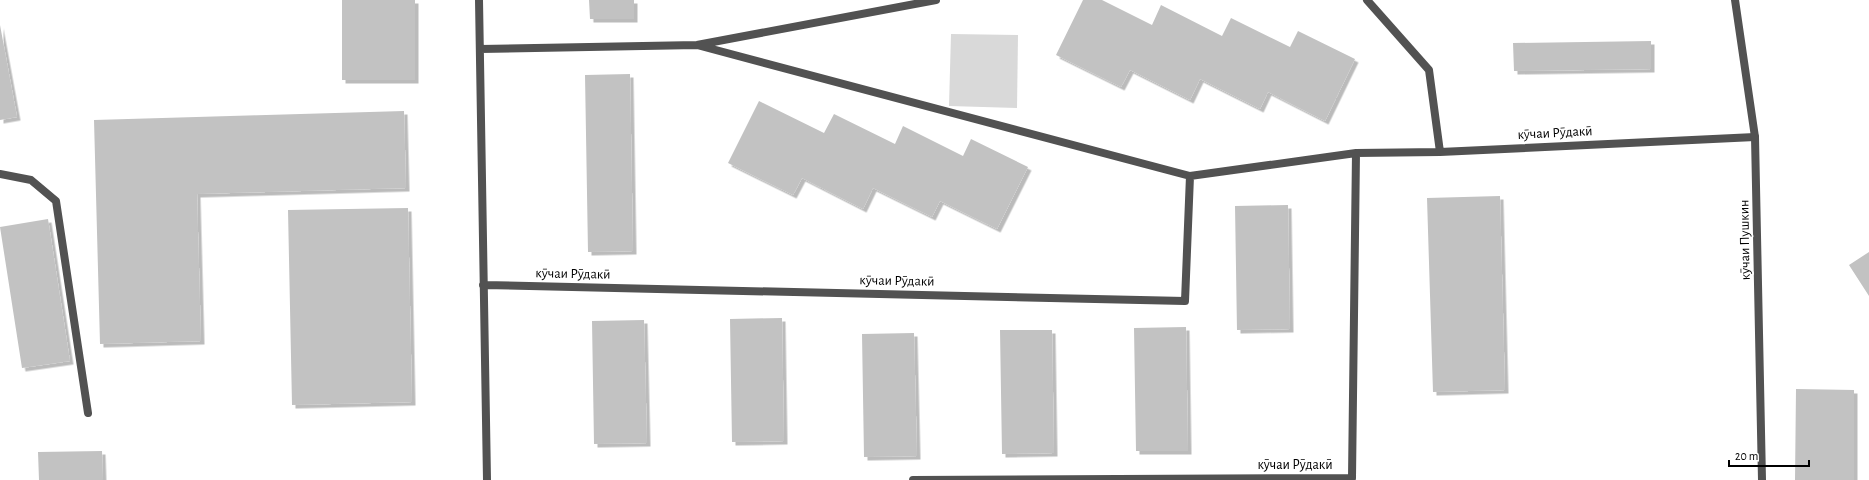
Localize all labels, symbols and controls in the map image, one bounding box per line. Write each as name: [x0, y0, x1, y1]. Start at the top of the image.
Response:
street label: кӯчаи Рӯдакӣ: [1517, 124, 1593, 142]
street label: кӯчаи Пушкин: [1737, 200, 1753, 280]
street label: кӯчаи Рӯдакӣ: [535, 266, 611, 282]
street label: кӯчаи Рӯдакӣ: [859, 273, 935, 289]
scale bar: [1729, 442, 1809, 468]
text: 20 m: [1735, 450, 1758, 462]
street label: кӯчаи Рӯдакӣ: [1257, 458, 1333, 472]

